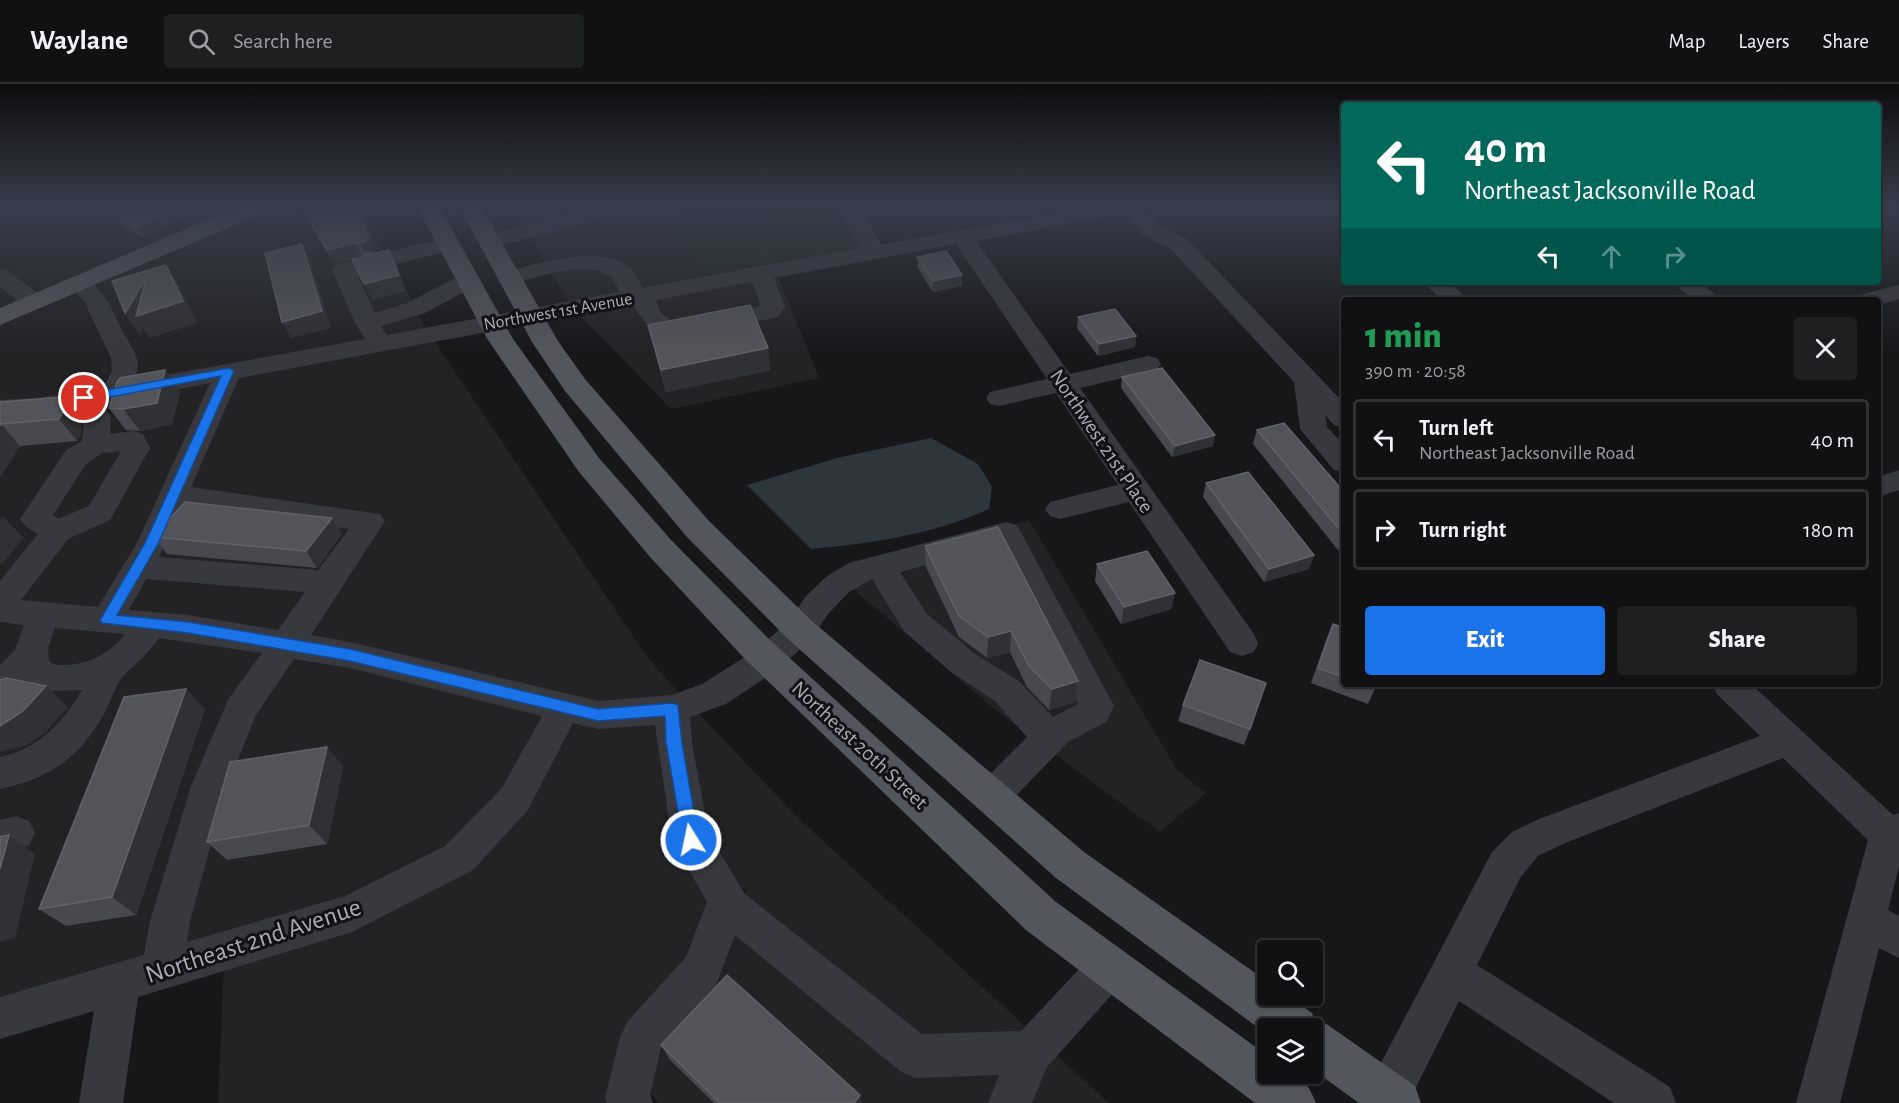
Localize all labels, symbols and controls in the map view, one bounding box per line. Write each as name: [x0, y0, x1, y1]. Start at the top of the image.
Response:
search box: [164, 14, 584, 68]
icon: search: [185, 25, 218, 58]
text: Waylane: [30, 27, 128, 55]
text: Search here: [233, 30, 333, 52]
text: Map: [1669, 31, 1705, 52]
text: Layers: [1738, 31, 1789, 52]
text: Share: [1822, 31, 1869, 52]
icon: left: [1365, 126, 1443, 204]
text: 40 m: [1464, 128, 1547, 170]
text: Northeast Jacksonville Road: [1464, 177, 1756, 204]
icon: left: [1532, 240, 1565, 273]
icon: ahead: [1595, 240, 1628, 273]
icon: right: [1658, 240, 1691, 273]
street label: Northwest 1st Avenue: [482, 290, 634, 334]
button: close: [1794, 317, 1857, 380]
text: 1 min: [1365, 318, 1442, 354]
text: 390 m · 20:58: [1365, 361, 1466, 381]
street label: Northwest 21st Place: [1046, 366, 1157, 517]
pin: [58, 372, 109, 423]
icon: arrive: [67, 381, 100, 414]
text: Turn left: [1419, 417, 1493, 439]
icon: left: [1368, 423, 1401, 456]
text: 40 m: [1811, 429, 1854, 451]
text: Northeast Jacksonville Road: [1419, 443, 1635, 463]
icon: right: [1368, 513, 1401, 546]
text: Turn right: [1419, 519, 1506, 541]
text: 180 m: [1803, 519, 1854, 541]
button: Exit: [1365, 606, 1605, 675]
button: Share: [1617, 606, 1857, 675]
street label: Northeast 20th Street: [788, 677, 932, 814]
position arrow: [659, 808, 723, 872]
street label: Northeast 2nd Avenue: [142, 894, 364, 988]
map controls: [1257, 940, 1323, 1084]
button: search: [1257, 940, 1323, 1006]
button: layers: [1257, 1018, 1323, 1084]

